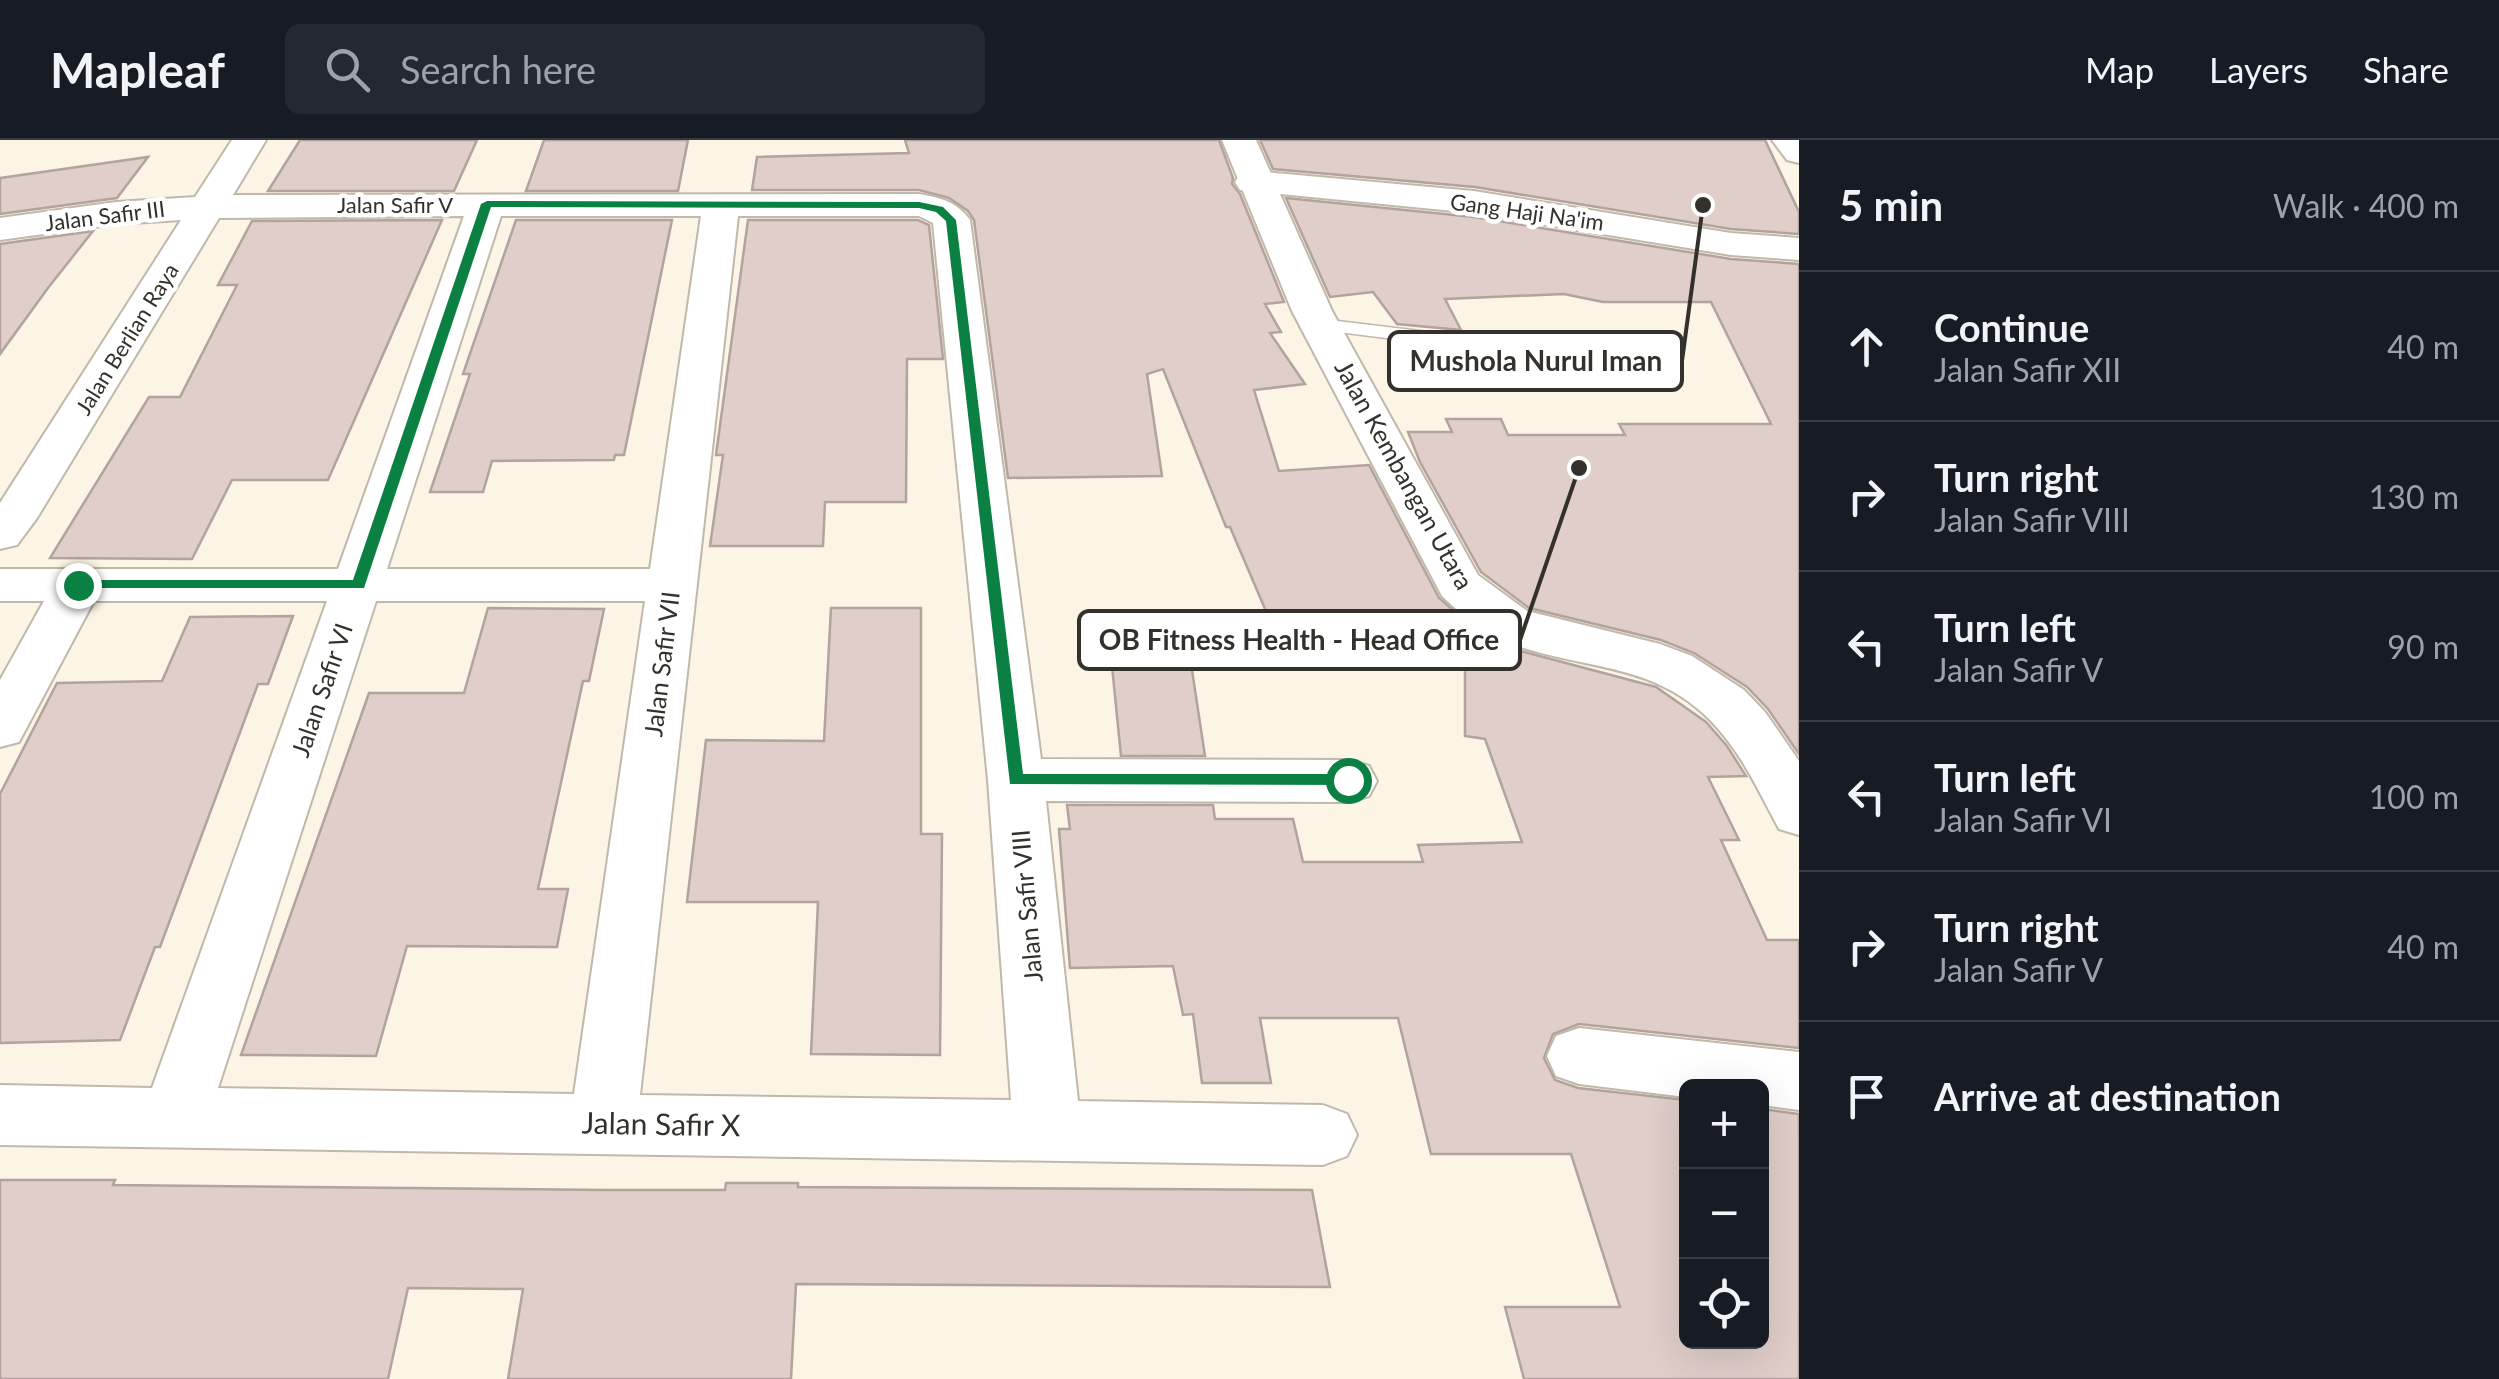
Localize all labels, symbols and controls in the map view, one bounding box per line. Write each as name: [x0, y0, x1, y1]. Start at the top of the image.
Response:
search box: [285, 24, 985, 114]
text: Mapleaf: [50, 41, 225, 98]
icon: search: [320, 42, 375, 97]
text: Search here: [400, 46, 596, 92]
text: Map: [2085, 48, 2154, 90]
text: Layers: [2209, 48, 2308, 90]
text: Share: [2363, 48, 2449, 90]
text: 5 min: [1839, 180, 1943, 230]
text: Walk · 400 m: [2273, 186, 2459, 225]
street label: Gang Haji Na'im: [1448, 187, 1606, 236]
street label: Jalan Safir V: [337, 191, 453, 218]
street label: Jalan Safir III: [43, 195, 166, 236]
street label: Jalan Berlian Raya: [69, 258, 184, 419]
text: Continue: [1934, 304, 2089, 350]
icon: ahead: [1839, 319, 1894, 374]
text: 40 m: [2387, 327, 2459, 366]
callout: Mushola Nurul Iman: [1389, 332, 1682, 390]
text: Mushola Nurul Iman: [1410, 343, 1662, 377]
text: Jalan Safir XII: [1934, 350, 2121, 389]
street label: Jalan Kembangan Utara: [1329, 355, 1480, 594]
text: Turn right: [1934, 454, 2099, 500]
icon: right: [1839, 469, 1894, 524]
text: 130 m: [2369, 477, 2459, 516]
text: Jalan Safir VIII: [1934, 500, 2130, 539]
route end: [56, 563, 102, 609]
street label: Jalan Safir VII: [637, 590, 685, 738]
text: Turn left: [1934, 604, 2076, 650]
callout: OB Fitness Health - Head Office: [1079, 611, 1520, 669]
street label: Jalan Safir VI: [284, 619, 358, 760]
icon: left: [1839, 619, 1894, 674]
text: OB Fitness Health - Head Office: [1099, 622, 1499, 656]
text: 90 m: [2387, 627, 2459, 666]
text: Jalan Safir V: [1934, 650, 2103, 689]
text: Turn left: [1934, 754, 2076, 800]
route start: [1326, 758, 1372, 804]
icon: left: [1839, 769, 1894, 824]
text: 100 m: [2369, 777, 2459, 816]
text: Jalan Safir VI: [1934, 800, 2112, 839]
street label: Jalan Safir VIII: [1004, 829, 1048, 984]
text: Turn right: [1934, 904, 2099, 950]
icon: right: [1839, 919, 1894, 974]
text: 40 m: [2387, 927, 2459, 966]
text: Jalan Safir V: [1934, 950, 2103, 989]
icon: arrive: [1839, 1069, 1894, 1124]
text: Arrive at destination: [1934, 1073, 2281, 1119]
map controls: [1679, 1079, 1769, 1349]
button: +: [1679, 1079, 1769, 1169]
street label: Jalan Safir X: [581, 1104, 741, 1142]
button: −: [1679, 1169, 1769, 1259]
button: locate: [1679, 1259, 1769, 1349]

